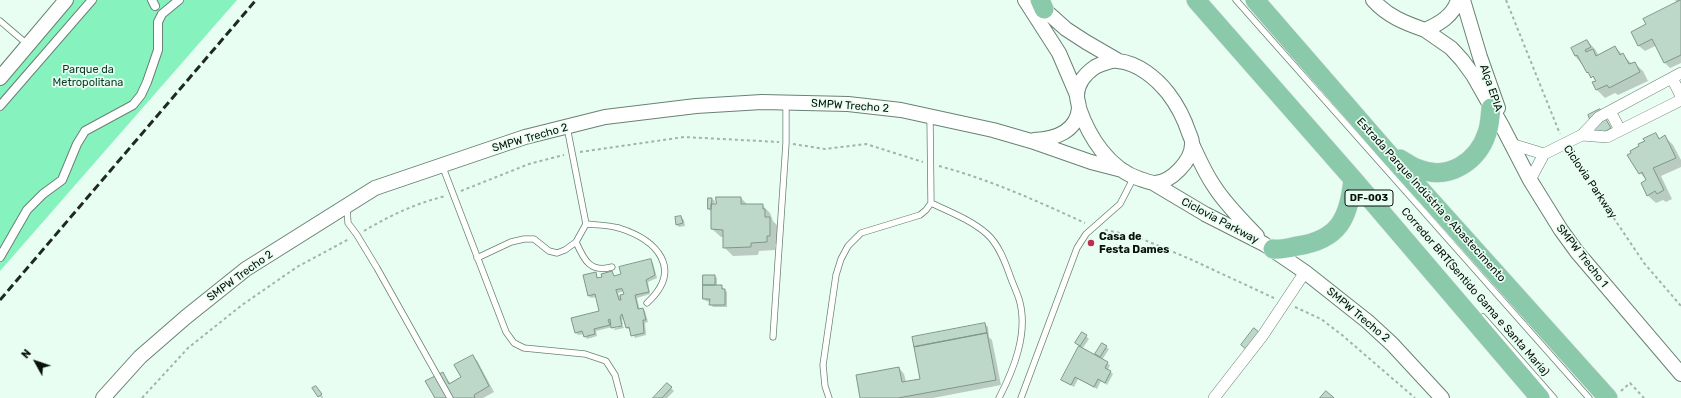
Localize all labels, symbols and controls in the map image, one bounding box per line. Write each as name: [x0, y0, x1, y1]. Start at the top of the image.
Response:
park label: Parque da Metropolitana: [53, 63, 123, 89]
street label: Alça EPIA: [1477, 63, 1505, 113]
street label: SMPW Trecho 2: [811, 97, 889, 115]
street label: Estrada Parque Indústria e Abastecimento: [1354, 115, 1508, 285]
street label: SMPW Trecho 2: [491, 121, 569, 155]
street label: Ciclovia Parkway: [1561, 143, 1619, 221]
road number: DF-003: [1345, 190, 1393, 206]
street label: Ciclovia Parkway: [1179, 195, 1261, 247]
street label: Corredor BRT(Sentido Gama e Santa Maria): [1398, 205, 1552, 379]
street label: SMPW Trecho 1: [1553, 222, 1611, 290]
place label: Casa de Festa Dames: [1099, 230, 1169, 256]
marker: Casa de Festa Dames: [1086, 238, 1096, 248]
street label: SMPW Trecho 2: [205, 248, 275, 304]
street label: SMPW Trecho 2: [1324, 285, 1392, 345]
north arrow: [16, 342, 56, 382]
text: N: [19, 347, 34, 361]

